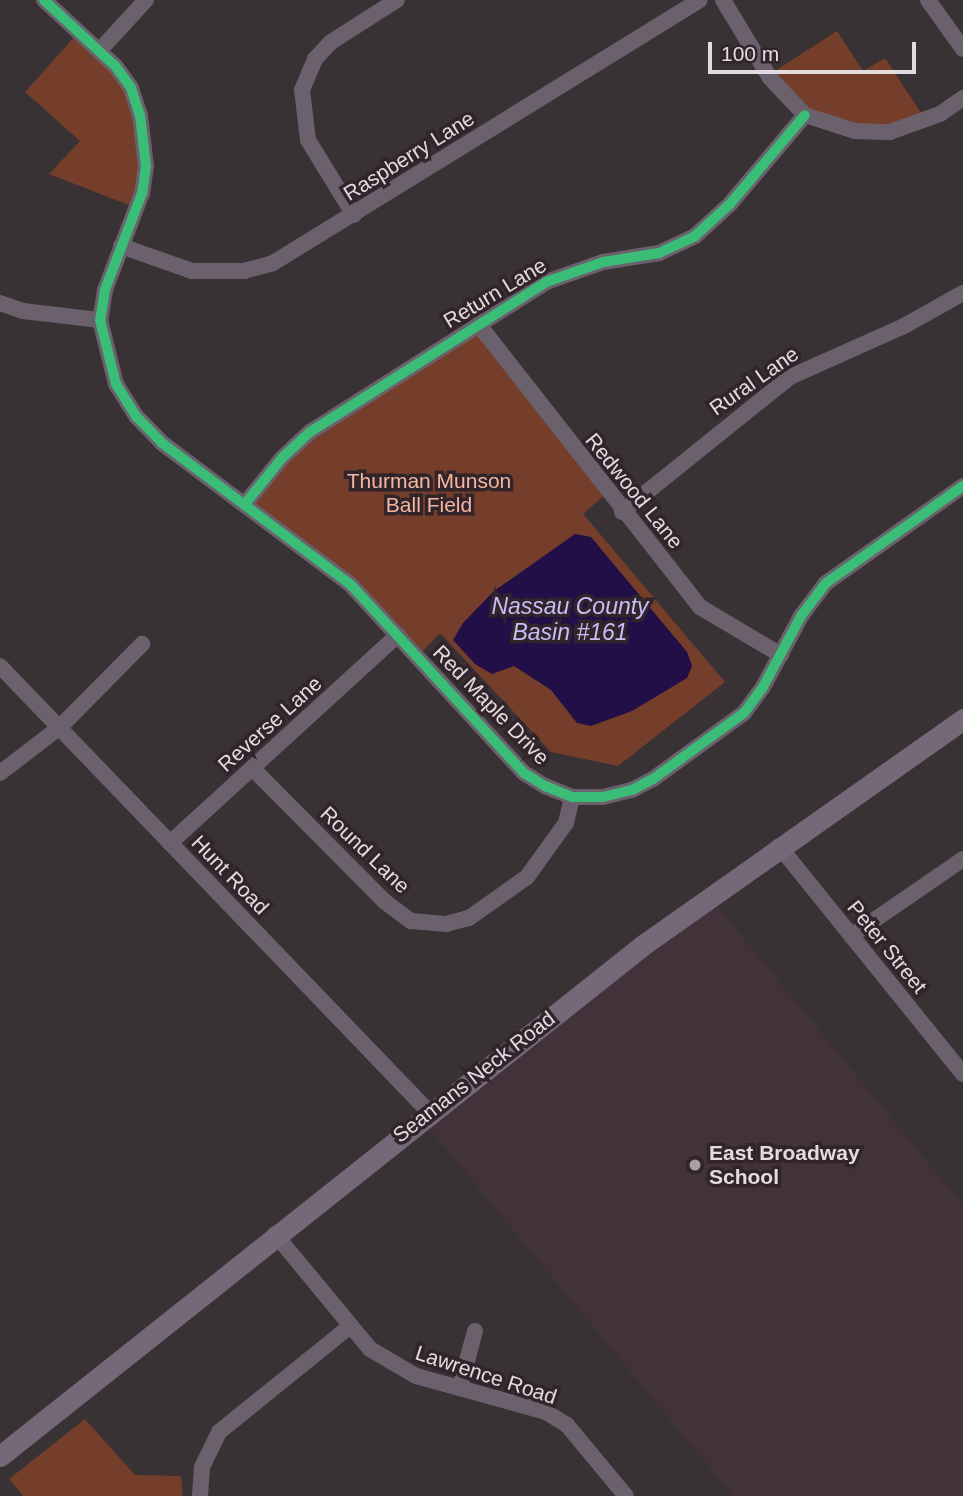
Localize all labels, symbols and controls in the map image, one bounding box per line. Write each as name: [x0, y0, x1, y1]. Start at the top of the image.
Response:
scale bar: [711, 28, 919, 72]
text: 100 m: [721, 42, 779, 65]
street label: Raspberry Lane: [339, 106, 479, 206]
street label: Return Lane: [439, 252, 551, 334]
street label: Rural Lane: [705, 341, 803, 421]
street label: Redwood Lane: [580, 428, 688, 554]
park label: Thurman Munson Ball Field: [347, 468, 511, 518]
water label: Nassau County Basin #161: [491, 592, 649, 646]
street label: Red Maple Drive: [428, 640, 554, 770]
street label: Reverse Lane: [213, 671, 327, 777]
street label: Round Lane: [315, 801, 415, 899]
street label: Hunt Road: [186, 830, 274, 920]
street label: Peter Street: [842, 896, 932, 998]
street label: Seamans Neck Road: [388, 1006, 560, 1148]
place label: East Broadway School: [709, 1140, 860, 1190]
marker: East Broadway School: [687, 1157, 703, 1173]
street label: Lawrence Road: [412, 1340, 560, 1410]

